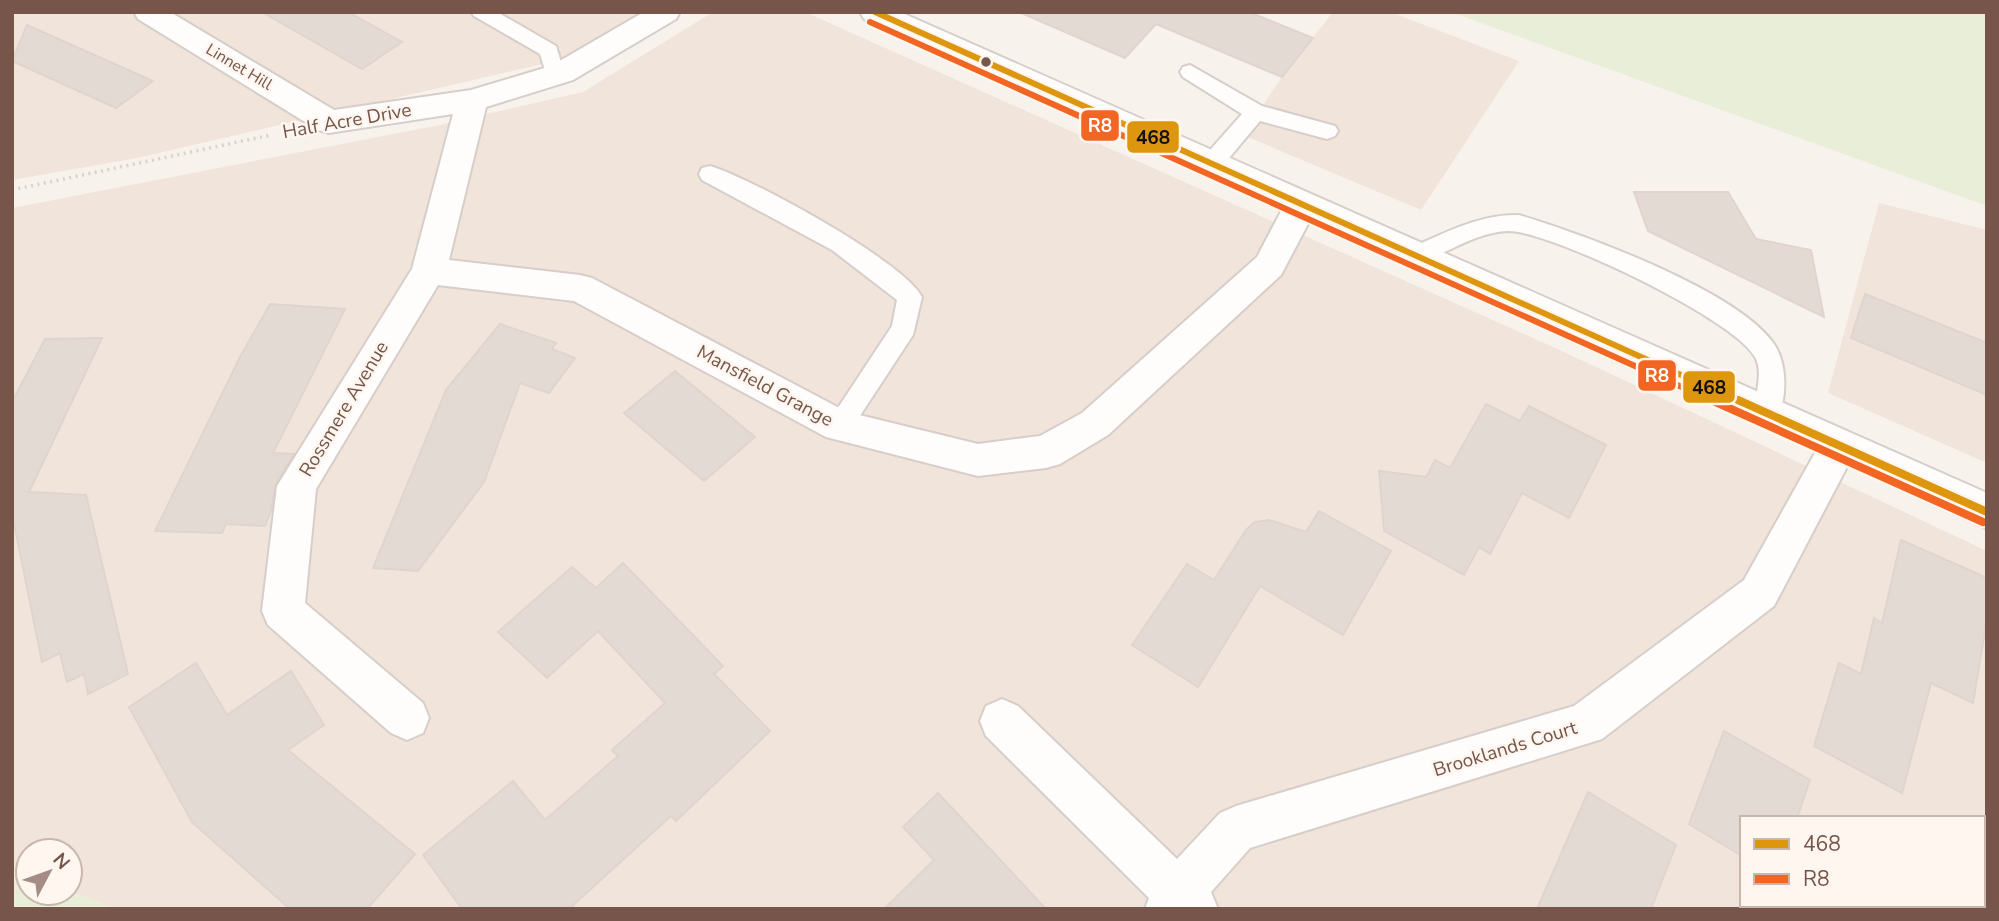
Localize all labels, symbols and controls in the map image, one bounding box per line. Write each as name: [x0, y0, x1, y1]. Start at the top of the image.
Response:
street label: Linnet Hill: [202, 38, 277, 96]
unlabelled marker: [979, 55, 993, 69]
street label: Half Acre Drive: [280, 97, 414, 145]
line badge: R8: [1080, 109, 1120, 142]
text: R8: [1088, 113, 1112, 139]
line badge: 468: [1126, 120, 1180, 154]
text: 468: [1136, 125, 1170, 151]
street label: Rossmere Avenue: [293, 336, 395, 482]
street label: Mansfield Grange: [692, 339, 838, 433]
line badge: R8: [1637, 359, 1677, 392]
text: R8: [1645, 363, 1669, 389]
line badge: 468: [1682, 370, 1736, 404]
text: 468: [1692, 375, 1726, 401]
street label: Brooklands Court: [1430, 715, 1580, 783]
legend: [1740, 816, 1985, 907]
text: 468: [1803, 830, 1841, 858]
north arrow: [14, 837, 84, 907]
text: N: [47, 848, 76, 875]
text: R8: [1803, 865, 1830, 893]

